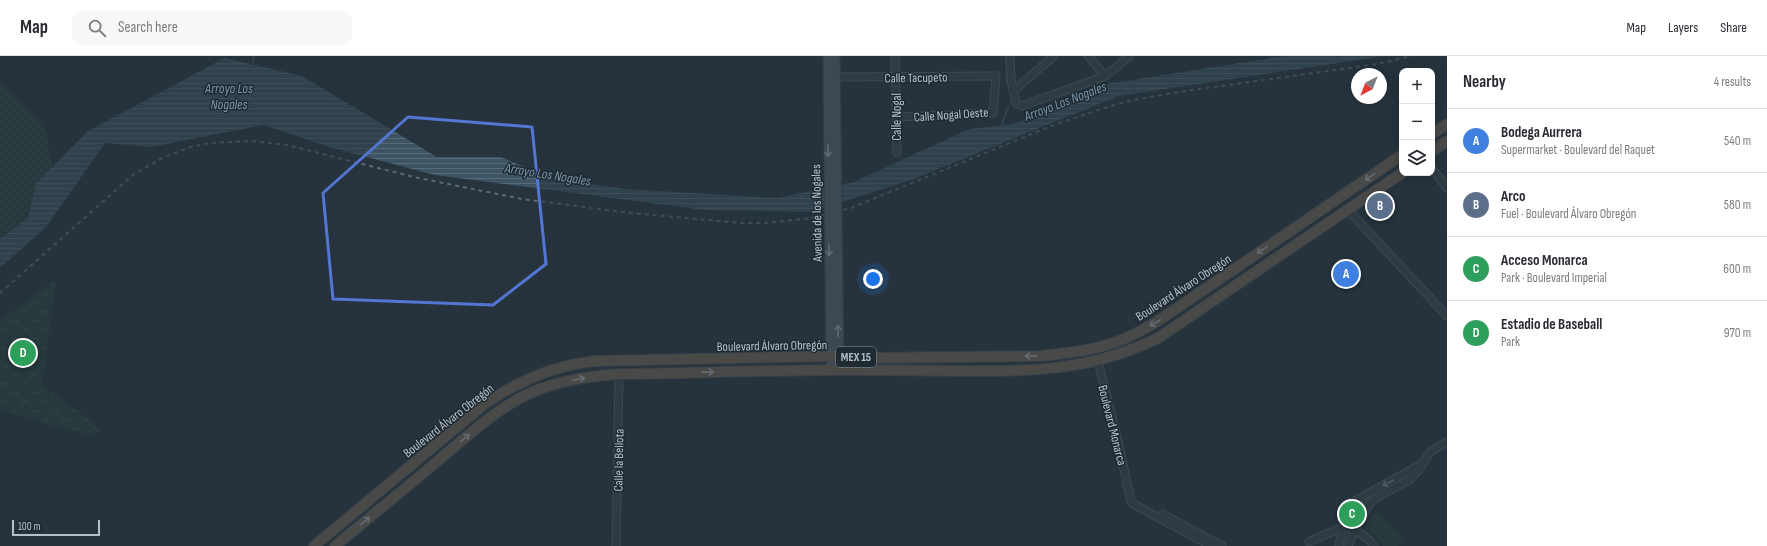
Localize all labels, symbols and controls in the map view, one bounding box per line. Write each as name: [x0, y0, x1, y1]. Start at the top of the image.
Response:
search box: [72, 10, 352, 46]
text: Map: [20, 16, 48, 39]
icon: search: [86, 17, 108, 39]
text: Search here: [118, 18, 178, 37]
text: Map: [1626, 19, 1646, 36]
text: Layers: [1668, 19, 1698, 36]
text: Share: [1720, 19, 1747, 36]
north arrow: [1351, 68, 1387, 104]
map controls: [1399, 68, 1435, 176]
button: +: [1399, 68, 1435, 104]
street label: Calle Tacupeto: [884, 69, 948, 87]
text: Nearby: [1463, 72, 1506, 92]
text: 4 results: [1714, 74, 1751, 90]
water label: Arroyo Los Nogales: [1021, 78, 1109, 125]
water label: Arroyo Los Nogales: [204, 80, 253, 113]
street label: Calle Nogal: [889, 93, 905, 141]
street label: Calle Nogal Oeste: [913, 104, 989, 126]
button: −: [1399, 104, 1435, 140]
text: Bodega Aurrera: [1501, 123, 1582, 142]
text: A: [1473, 133, 1479, 149]
text: 540 m: [1724, 133, 1751, 149]
button: layers: [1399, 140, 1435, 176]
text: Supermarket · Boulevard del Raquet: [1501, 142, 1655, 158]
one-way arrow: [824, 144, 832, 157]
water label: Arroyo Los Nogales: [503, 159, 592, 190]
street label: Avenida de los Nogales: [808, 164, 826, 263]
one-way arrow: [1365, 173, 1376, 181]
text: Arco: [1501, 187, 1526, 206]
pin: B: [1367, 191, 1393, 221]
text: B: [1473, 197, 1479, 213]
text: 580 m: [1724, 197, 1751, 213]
text: Fuel · Boulevard Álvaro Obregón: [1501, 206, 1636, 222]
one-way arrow: [825, 243, 833, 256]
one-way arrow: [1257, 246, 1268, 254]
street label: Boulevard Álvaro Obregón: [1133, 251, 1234, 325]
text: Acceso Monarca: [1501, 251, 1588, 270]
pin: A: [1333, 259, 1359, 289]
text: C: [1473, 261, 1479, 277]
text: 600 m: [1723, 261, 1751, 277]
your location: [863, 269, 883, 289]
text: Park · Boulevard Imperial: [1501, 270, 1607, 286]
text: Estadio de Baseball: [1501, 315, 1602, 334]
one-way arrow: [1149, 319, 1161, 327]
one-way arrow: [834, 325, 842, 338]
text: D: [1473, 325, 1479, 341]
text: 970 m: [1724, 325, 1751, 341]
text: Park: [1501, 334, 1520, 350]
street label: Boulevard Álvaro Obregón: [717, 337, 827, 355]
pin: D: [10, 338, 36, 368]
road number: MEX 15: [836, 347, 876, 367]
one-way arrow: [1025, 352, 1038, 360]
one-way arrow: [701, 369, 714, 376]
one-way arrow: [572, 375, 585, 383]
street label: Boulevard Álvaro Obregón: [400, 380, 497, 461]
street label: Boulevard Monarca: [1094, 383, 1130, 467]
street label: Calle la Bellota: [610, 428, 628, 492]
one-way arrow: [460, 434, 471, 443]
one-way arrow: [1382, 480, 1394, 487]
pin: C: [1339, 499, 1365, 529]
one-way arrow: [360, 517, 371, 526]
scale bar: [12, 518, 100, 537]
text: 100 m: [18, 520, 40, 533]

